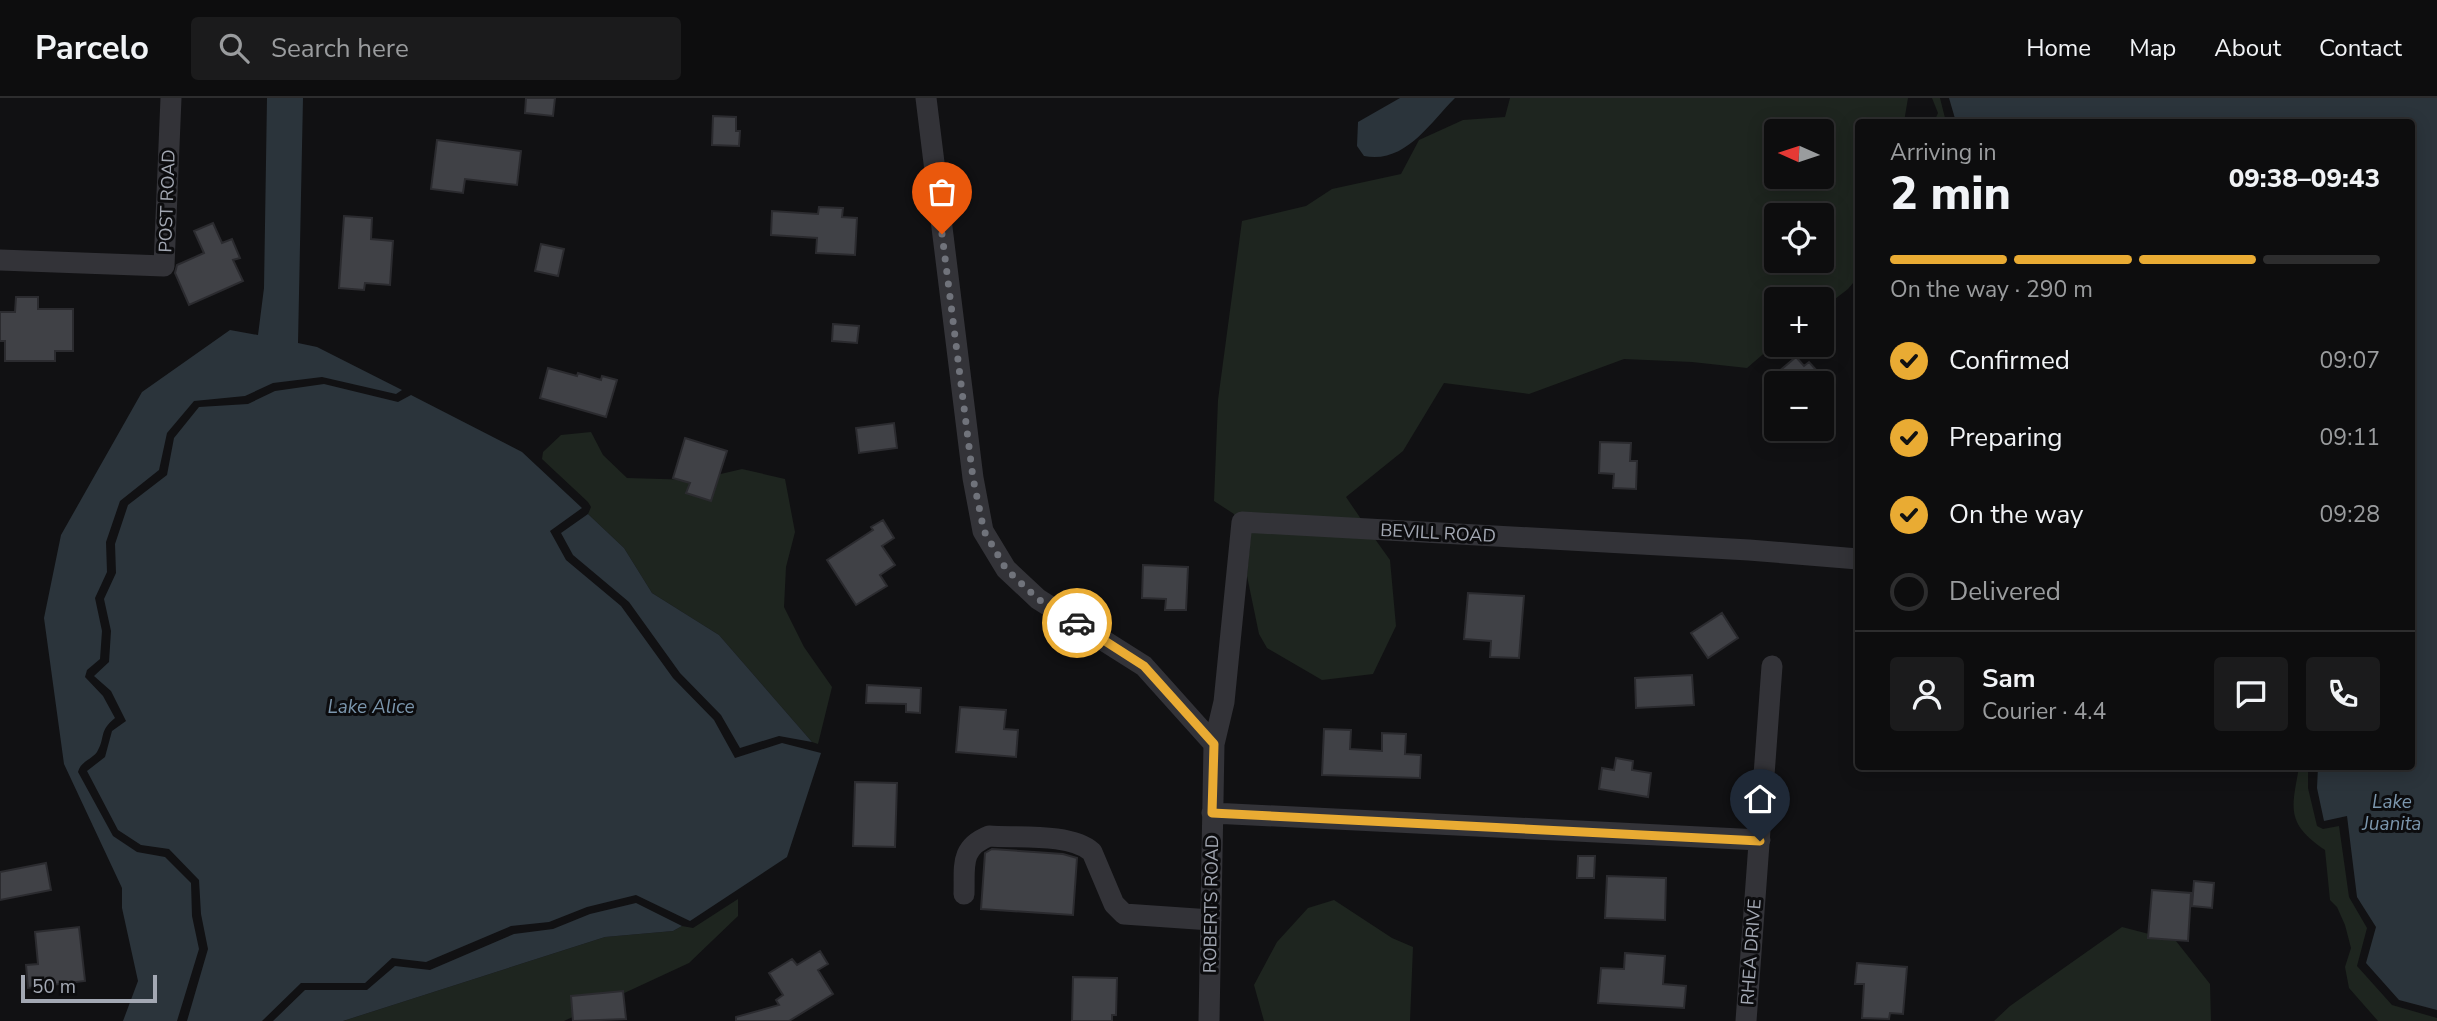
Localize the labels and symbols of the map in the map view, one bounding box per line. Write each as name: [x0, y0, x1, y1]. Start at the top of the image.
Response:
north arrow: [1764, 119, 1834, 189]
street label: POST ROAD: [153, 149, 181, 253]
pin: [912, 162, 972, 234]
street label: BEVILL ROAD: [1380, 518, 1496, 548]
courier: [1042, 588, 1112, 658]
water label: Lake Alice: [327, 694, 415, 720]
pin: [1730, 769, 1790, 841]
water label: Lake Juanita: [2362, 789, 2421, 837]
street label: ROBERTS ROAD: [1198, 835, 1224, 973]
street label: RHEA DRIVE: [1735, 898, 1767, 1006]
scale bar: [21, 972, 158, 1004]

